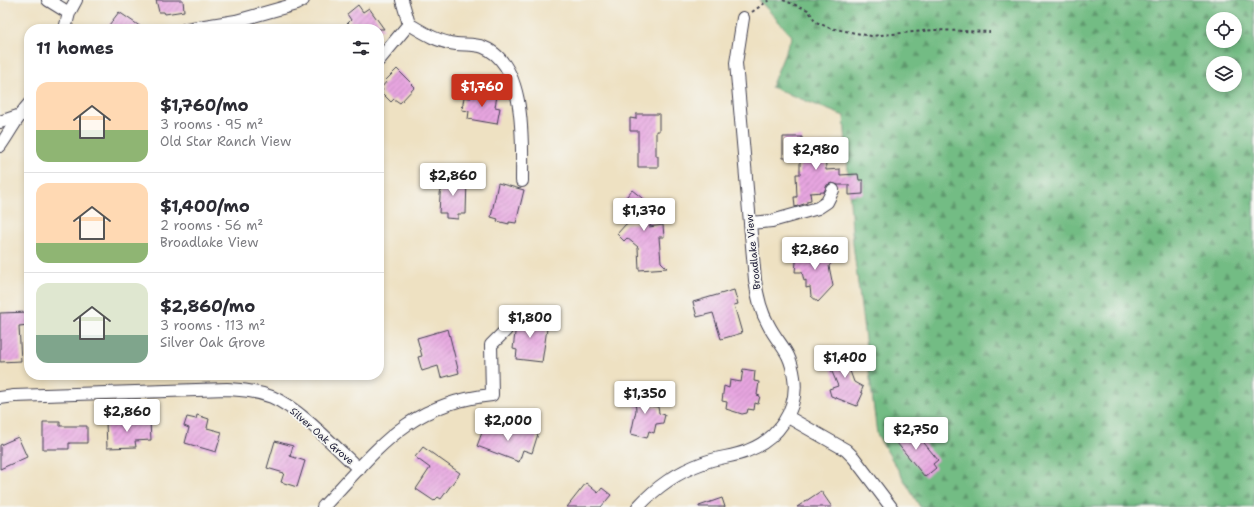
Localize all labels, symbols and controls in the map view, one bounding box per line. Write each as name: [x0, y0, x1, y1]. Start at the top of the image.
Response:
map controls: [1206, 12, 1242, 92]
button: locate: [1206, 12, 1242, 48]
text: 11 homes: [36, 37, 114, 59]
icon: filters: [350, 37, 372, 59]
button: layers: [1206, 56, 1242, 92]
pin: $1,760: [449, 74, 515, 108]
text: $1,760: [460, 78, 504, 95]
text: $1,760/mo: [160, 94, 249, 116]
icon: home: [68, 98, 116, 146]
text: 3 rooms · 95 m²: [160, 116, 263, 133]
text: Old Star Ranch View: [160, 133, 291, 150]
pin: $2,980: [783, 137, 849, 171]
text: $2,980: [793, 141, 839, 158]
pin: $2,860: [420, 163, 486, 197]
text: $2,860: [429, 167, 477, 184]
text: $1,400/mo: [160, 195, 250, 217]
pin: $1,370: [611, 198, 677, 232]
icon: home: [68, 199, 116, 247]
text: $1,370: [622, 202, 666, 219]
street label: Broadlake View: [743, 213, 763, 290]
text: 2 rooms · 56 m²: [160, 217, 263, 234]
text: Broadlake View: [160, 234, 259, 251]
pin: $2,860: [782, 237, 848, 271]
text: $2,860: [791, 241, 839, 258]
text: $2,860/mo: [160, 295, 255, 317]
icon: home: [68, 299, 116, 347]
pin: $1,800: [497, 305, 563, 339]
text: $1,800: [508, 309, 552, 326]
text: 3 rooms · 113 m²: [160, 317, 265, 334]
text: Silver Oak Grove: [160, 334, 265, 351]
pin: $1,400: [812, 345, 878, 379]
text: $1,400: [823, 349, 867, 366]
pin: $1,350: [612, 381, 678, 415]
text: $1,350: [623, 385, 667, 402]
pin: $2,860: [94, 399, 160, 433]
text: $2,860: [103, 403, 151, 420]
street label: Silver Oak Grove: [287, 405, 357, 468]
pin: $2,000: [475, 408, 541, 442]
text: $2,000: [484, 412, 532, 429]
pin: $2,750: [883, 417, 949, 451]
text: $2,750: [893, 421, 939, 438]

